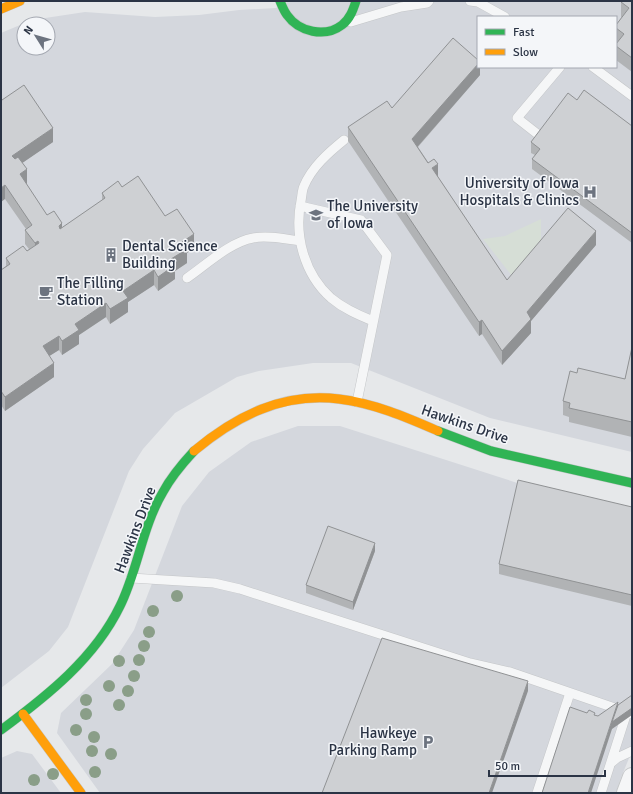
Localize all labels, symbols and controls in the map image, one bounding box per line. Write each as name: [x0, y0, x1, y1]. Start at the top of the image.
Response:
north arrow: [16, 16, 56, 56]
legend: [477, 16, 617, 68]
text: N: [21, 23, 36, 37]
text: Fast: [513, 25, 534, 40]
text: Slow: [513, 45, 538, 60]
place label: University of Iowa Hospitals & Clinics: [459, 174, 579, 209]
hospital icon: University of Iowa Hospitals & Clinics: [582, 184, 598, 200]
place label: The University of Iowa: [327, 197, 418, 232]
school or university icon: The University of Iowa: [308, 207, 324, 223]
place label: Dental Science Building: [122, 237, 218, 272]
building icon: Dental Science Building: [103, 247, 119, 263]
place label: The Filling Station: [57, 274, 124, 309]
cafe icon: The Filling Station: [38, 284, 54, 300]
street label: Hawkins Drive: [419, 401, 511, 447]
street label: Hawkins Drive: [110, 484, 160, 576]
place label: Hawkeye Parking Ramp: [328, 724, 417, 759]
parking icon: Hawkeye Parking Ramp: [420, 734, 436, 750]
scale bar: [489, 752, 605, 778]
text: 50 m: [495, 759, 520, 774]

